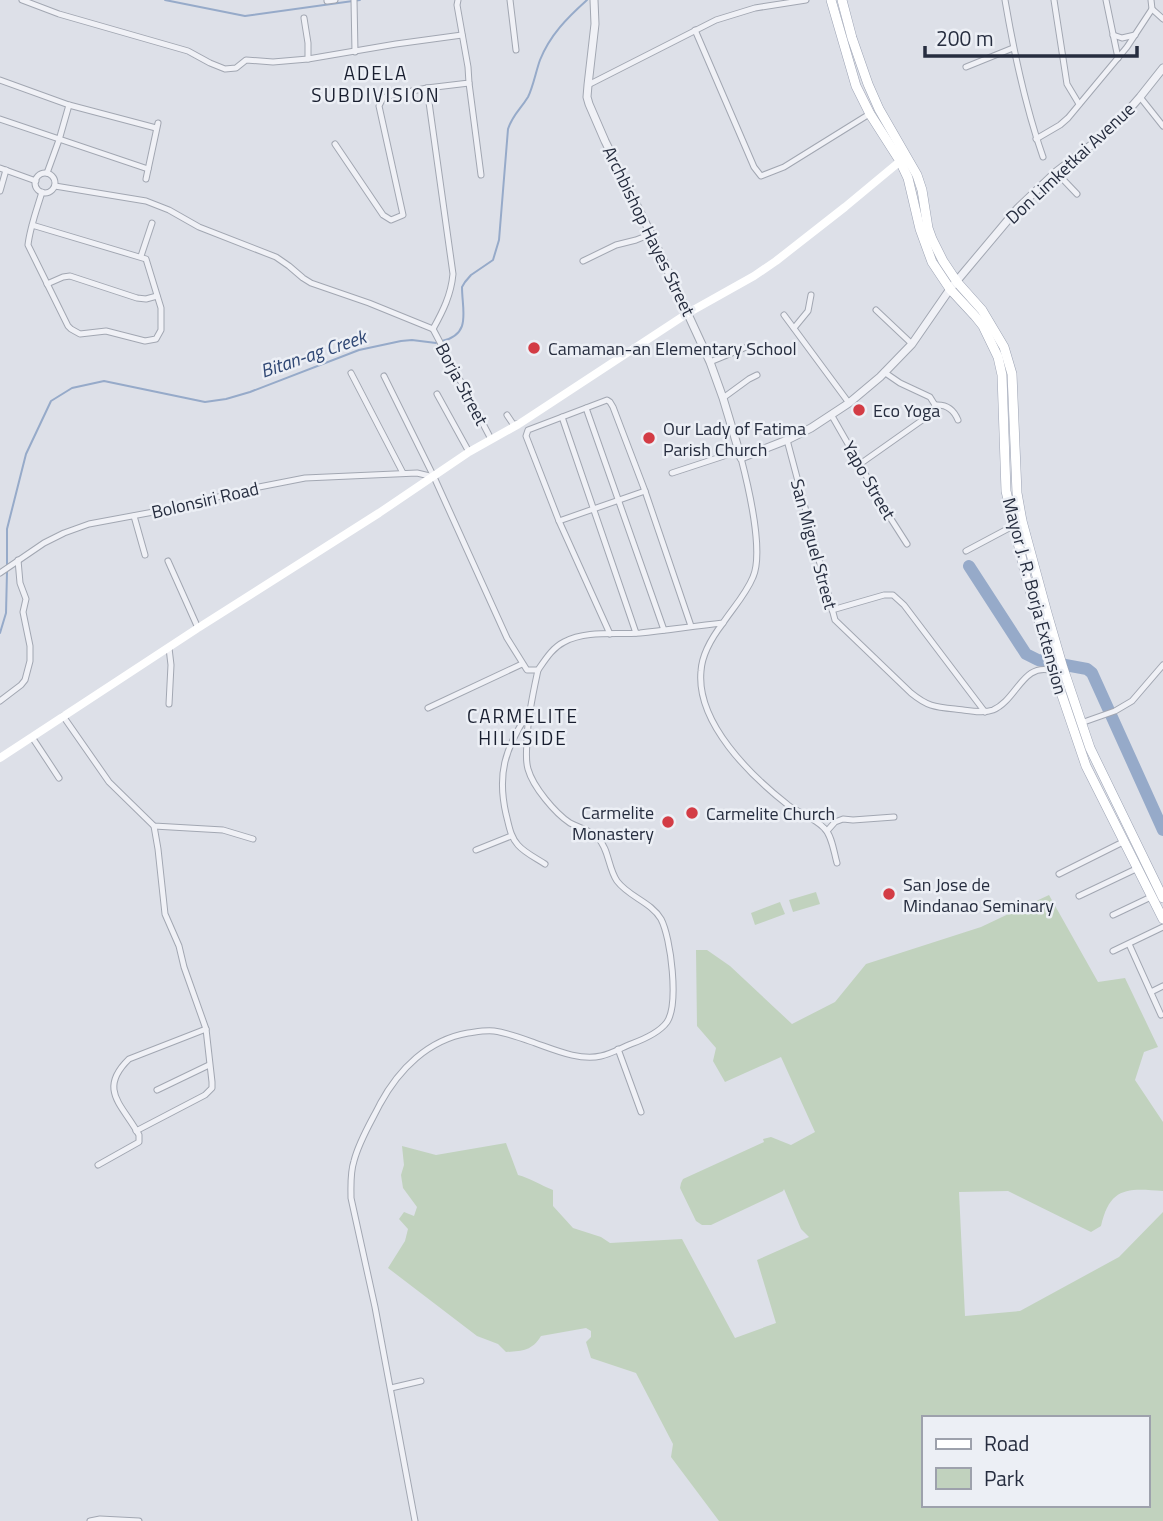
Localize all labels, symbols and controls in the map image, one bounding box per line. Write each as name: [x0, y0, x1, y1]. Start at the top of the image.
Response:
scale bar: [925, 14, 1137, 58]
text: 200 m: [936, 22, 993, 54]
district label: ADELA SUBDIVISION: [311, 58, 441, 109]
street label: Don Limketkai Avenue: [999, 96, 1141, 230]
street label: Archbishop Hayes Street: [596, 141, 702, 321]
water label: Bitan-ag Creek: [256, 321, 372, 385]
place label: Camaman-an Elementary School: [548, 335, 797, 362]
street label: Borja Street: [429, 338, 495, 431]
marker: Camaman-an Elementary School: [526, 340, 542, 356]
place label: Eco Yoga: [873, 397, 940, 424]
marker: Eco Yoga: [851, 402, 867, 418]
place label: Our Lady of Fatima Parish Church: [663, 415, 806, 463]
marker: Our Lady of Fatima Parish Church: [641, 430, 657, 446]
street label: Yapo Street: [836, 436, 903, 525]
street label: Bolonsiri Road: [149, 475, 261, 525]
street label: San Miguel Street: [784, 476, 845, 613]
street label: Mayor J. R. Borja Extension: [996, 495, 1074, 697]
district label: CARMELITE HILLSIDE: [467, 701, 579, 752]
place label: Carmelite Monastery: [572, 799, 654, 847]
place label: Carmelite Church: [706, 800, 835, 827]
marker: Carmelite Church: [684, 805, 700, 821]
marker: Carmelite Monastery: [660, 814, 676, 830]
place label: San Jose de Mindanao Seminary: [903, 871, 1054, 919]
marker: San Jose de Mindanao Seminary: [881, 886, 897, 902]
legend: [922, 1416, 1149, 1507]
text: Road: [984, 1427, 1029, 1459]
text: Park: [984, 1462, 1024, 1494]

